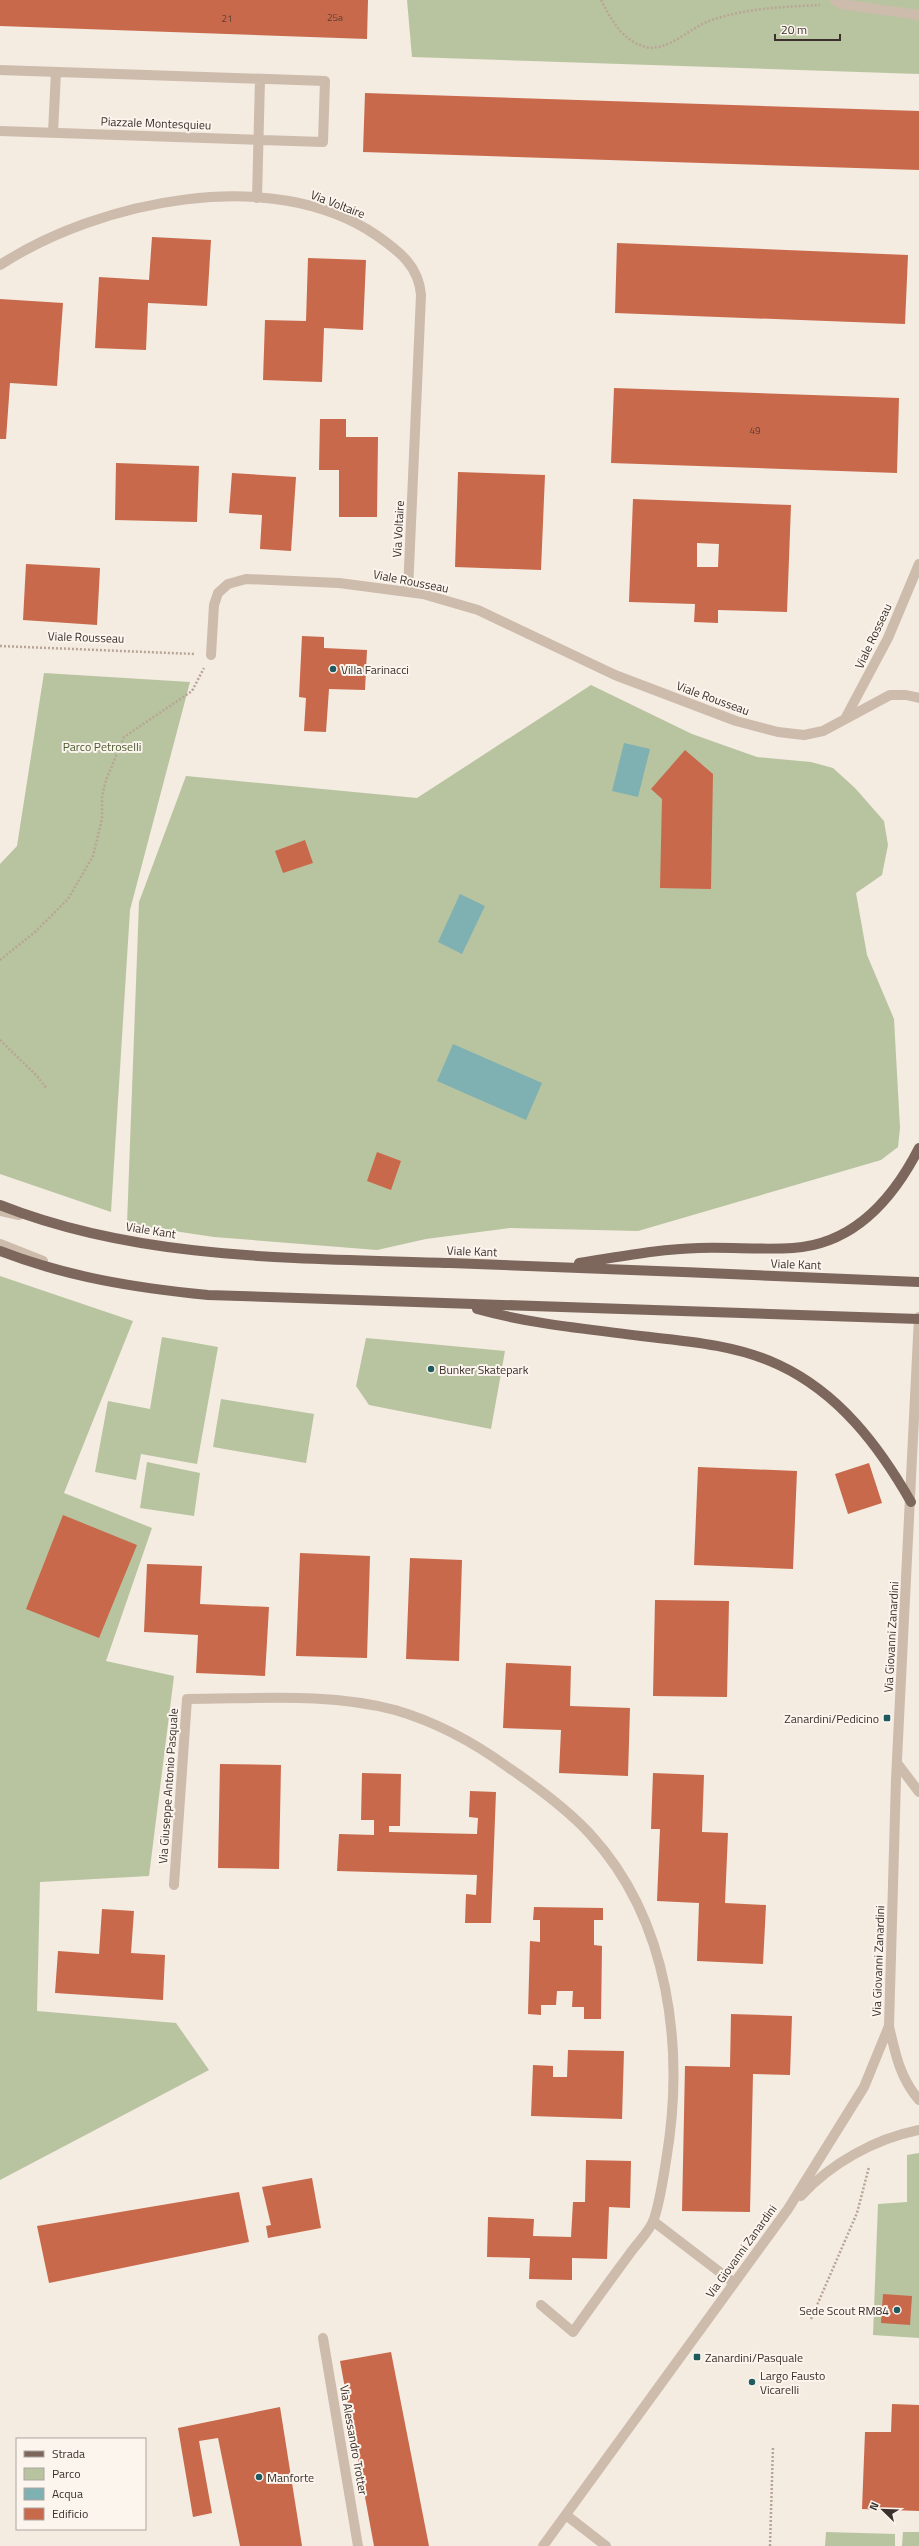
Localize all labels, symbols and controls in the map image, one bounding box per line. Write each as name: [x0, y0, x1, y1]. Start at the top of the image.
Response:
house number: 25a: [327, 10, 343, 25]
house number: 21: [221, 11, 233, 26]
scale bar: [775, 16, 840, 42]
text: 20 m: [781, 20, 807, 39]
street label: Piazzale Montesquieu: [100, 112, 212, 134]
street label: Via Voltaire: [308, 185, 368, 223]
house number: 49: [749, 423, 761, 438]
street label: Via Voltaire: [387, 500, 409, 558]
street label: Viale Rousseau: [372, 564, 450, 598]
street label: Viale Rosseau: [850, 600, 896, 672]
street label: Viale Rousseau: [47, 626, 125, 648]
place label: Villa Farinacci: [341, 660, 409, 679]
marker: Villa Farinacci: [328, 664, 338, 674]
street label: Viale Rousseau: [674, 676, 752, 720]
park label: Parco Petroselli: [63, 737, 141, 756]
street label: Viale Kant: [125, 1217, 178, 1243]
street label: Viale Kant: [446, 1241, 498, 1261]
street label: Viale Kant: [770, 1254, 822, 1274]
place label: Bunker Skatepark: [439, 1360, 529, 1379]
marker: Bunker Skatepark: [426, 1364, 436, 1374]
street label: Via Giovanni Zanardini: [879, 1581, 903, 1693]
street label: Via Giuseppe Antonio Pasquale: [153, 1708, 183, 1864]
place label: Zanardini/Pedicino: [784, 1709, 879, 1728]
marker: Zanardini/Pedicino: [882, 1713, 892, 1723]
street label: Via Giovanni Zanardini: [867, 1905, 889, 2017]
street label: Via Giovanni Zanardini: [701, 2200, 781, 2302]
place label: Sede Scout RM84: [799, 2301, 889, 2320]
marker: Sede Scout RM84: [892, 2305, 902, 2315]
place label: Zanardini/Pasquale: [705, 2348, 803, 2367]
marker: Zanardini/Pasquale: [692, 2352, 702, 2362]
place label: Largo Fausto Vicarelli: [760, 2366, 825, 2399]
marker: Largo Fausto Vicarelli: [747, 2377, 757, 2387]
street label: Via Alessandro Trotter: [335, 2383, 373, 2497]
legend: [16, 2438, 146, 2530]
text: Strada: [52, 2444, 85, 2463]
text: Parco: [52, 2464, 81, 2483]
place label: Manforte: [267, 2468, 314, 2487]
marker: Manforte: [254, 2472, 264, 2482]
text: Acqua: [52, 2484, 83, 2503]
north arrow: [863, 2490, 903, 2530]
text: N: [865, 2499, 883, 2513]
text: Edificio: [52, 2504, 88, 2523]

